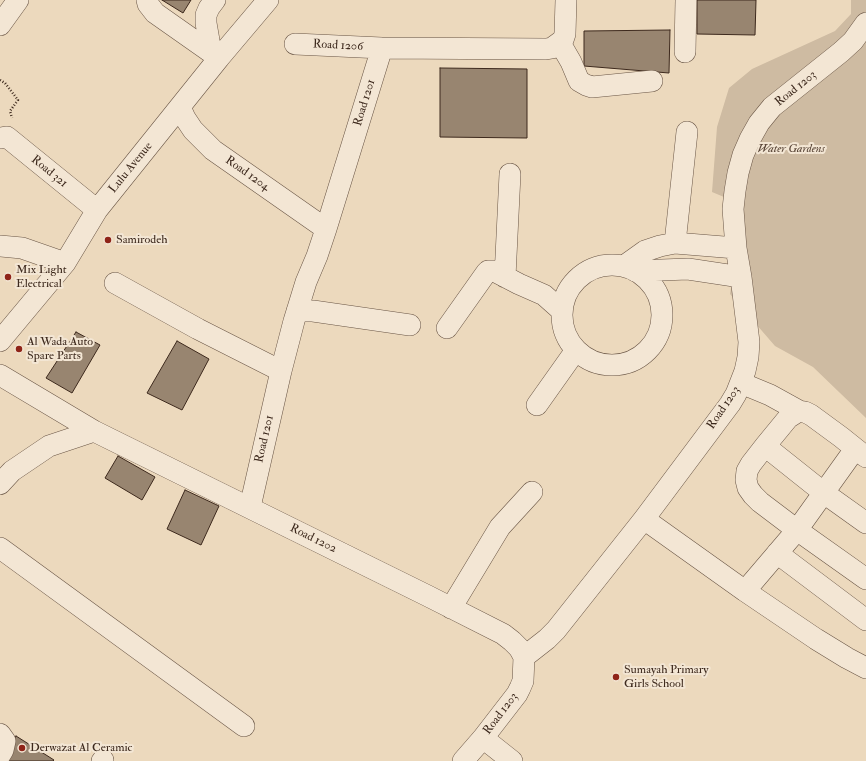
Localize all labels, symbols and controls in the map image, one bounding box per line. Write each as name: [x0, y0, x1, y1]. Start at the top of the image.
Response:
street label: Road 1206: [313, 37, 363, 55]
street label: Road 1203: [773, 68, 819, 110]
street label: Road 1201: [351, 78, 379, 128]
street label: Lulu Avenue: [106, 140, 156, 196]
park label: Water Gardens: [757, 142, 825, 156]
street label: Road 321: [28, 153, 70, 191]
street label: Road 1204: [222, 154, 272, 194]
place label: Samirodeh: [116, 233, 168, 247]
marker: Samirodeh: [103, 235, 113, 245]
place label: Mix Light Electrical: [16, 263, 67, 291]
marker: Mix Light Electrical: [3, 272, 13, 282]
place label: Al Wada Auto Spare Parts: [27, 335, 93, 363]
marker: Al Wada Auto Spare Parts: [14, 344, 24, 354]
street label: Road 1203: [704, 384, 744, 432]
street label: Road 1201: [253, 414, 277, 464]
street label: Road 1202: [287, 522, 339, 556]
place label: Sumayah Primary Girls School: [624, 663, 709, 691]
marker: Sumayah Primary Girls School: [611, 672, 621, 682]
street label: Road 1203: [481, 690, 521, 738]
place label: Derwazat Al Ceramic: [30, 741, 132, 755]
marker: Derwazat Al Ceramic: [17, 743, 27, 753]

